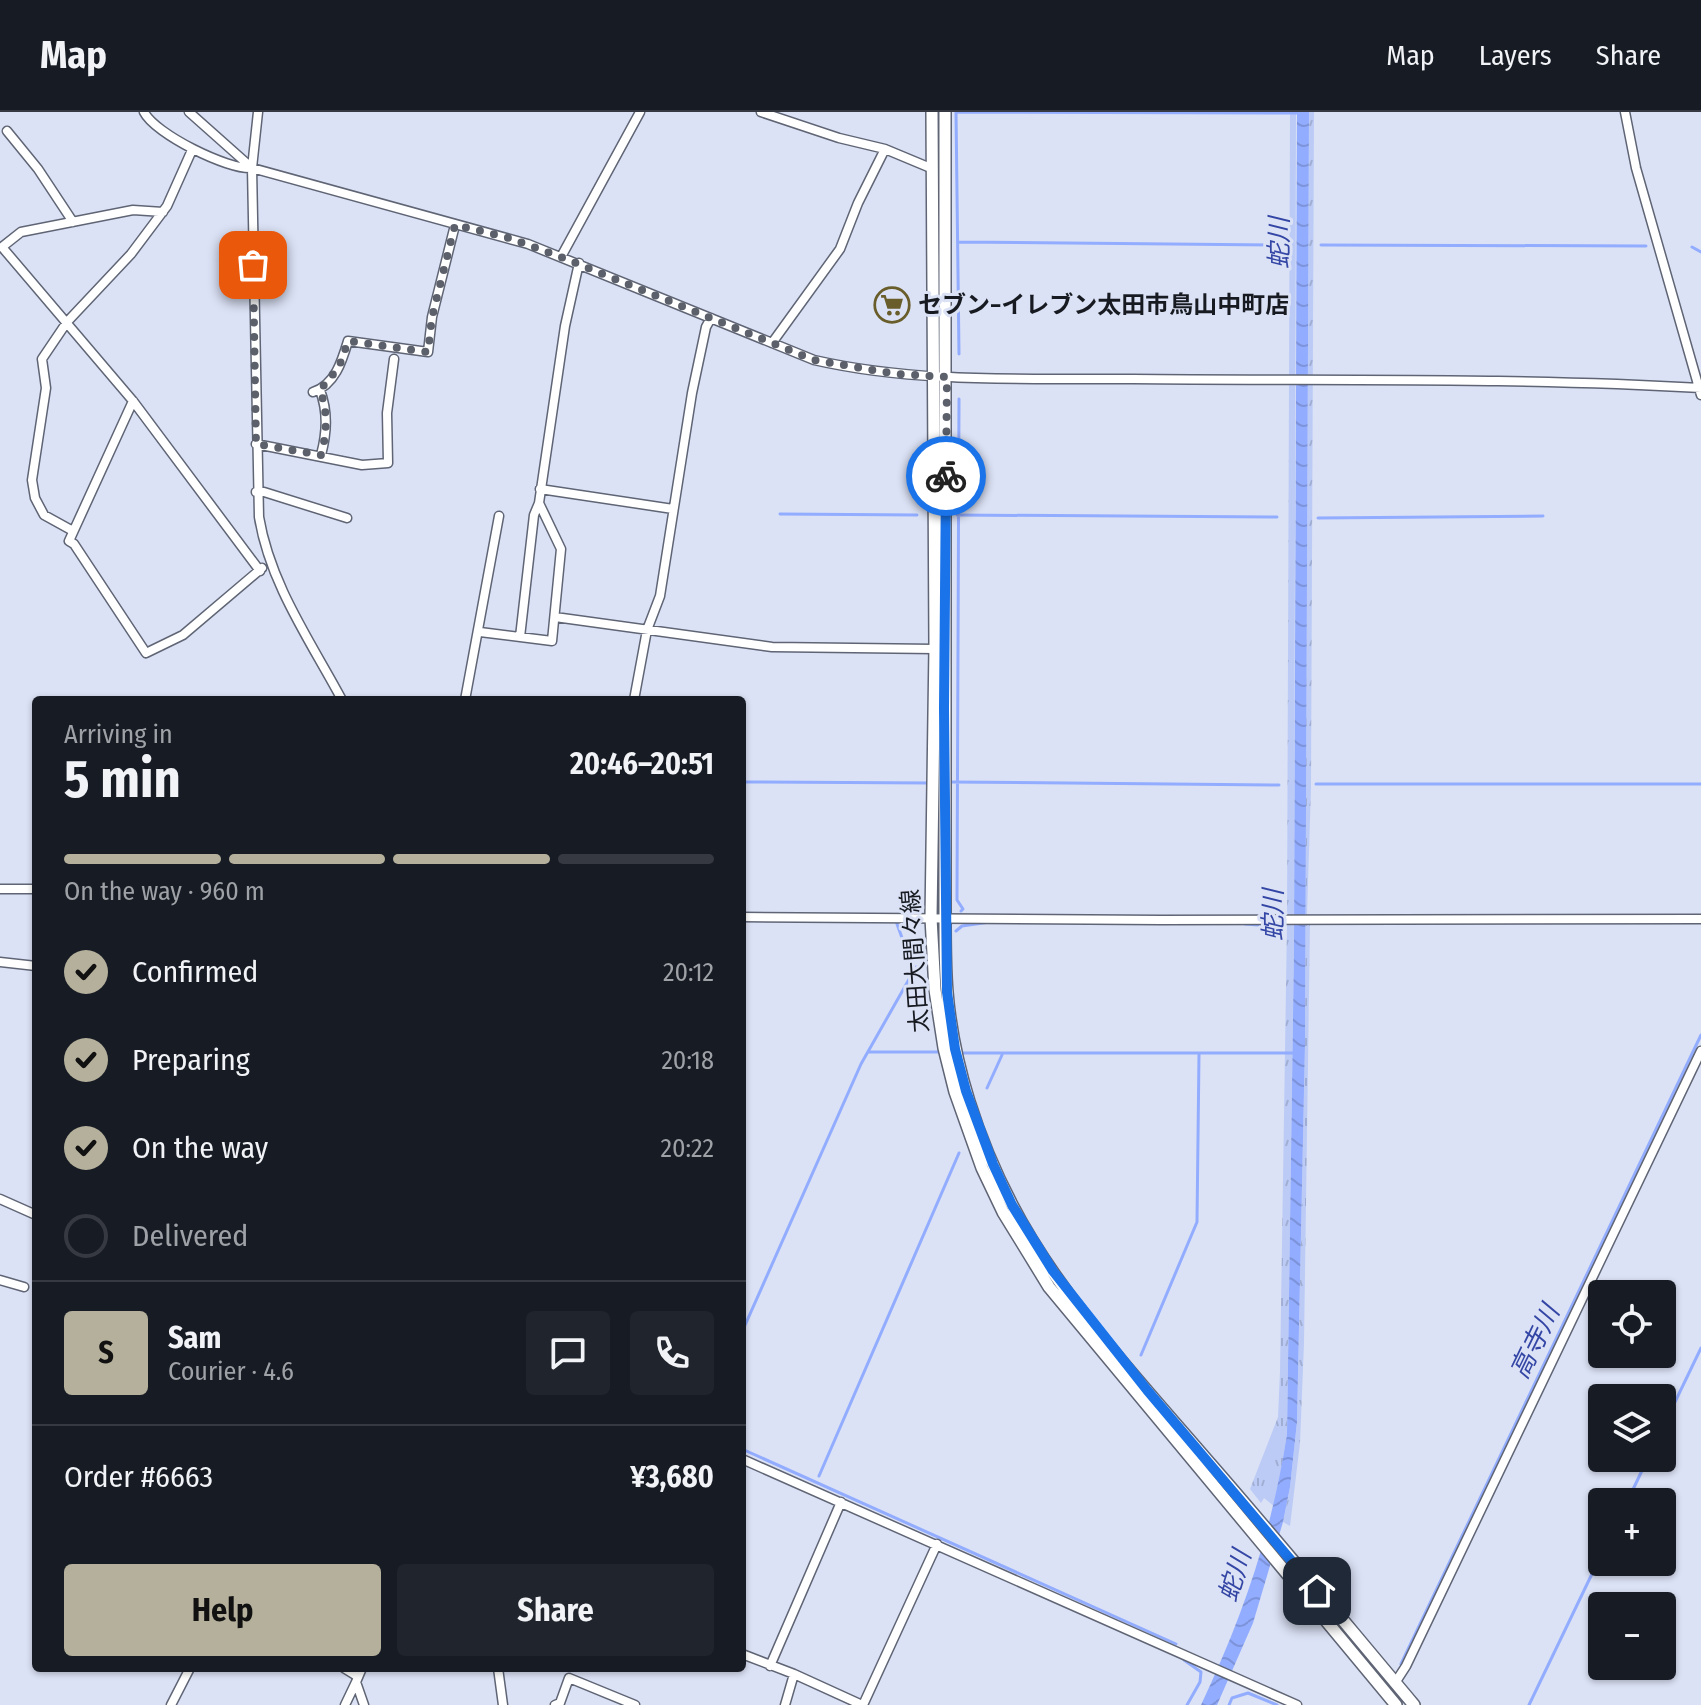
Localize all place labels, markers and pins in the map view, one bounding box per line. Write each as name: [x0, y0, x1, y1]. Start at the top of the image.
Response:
pin: [219, 231, 287, 299]
supermarket icon: セブン−イレブン太田市鳥山中町店: [873, 286, 911, 324]
place label: セブン−イレブン太田市鳥山中町店: [918, 291, 1289, 319]
pin: [1283, 1557, 1351, 1625]

